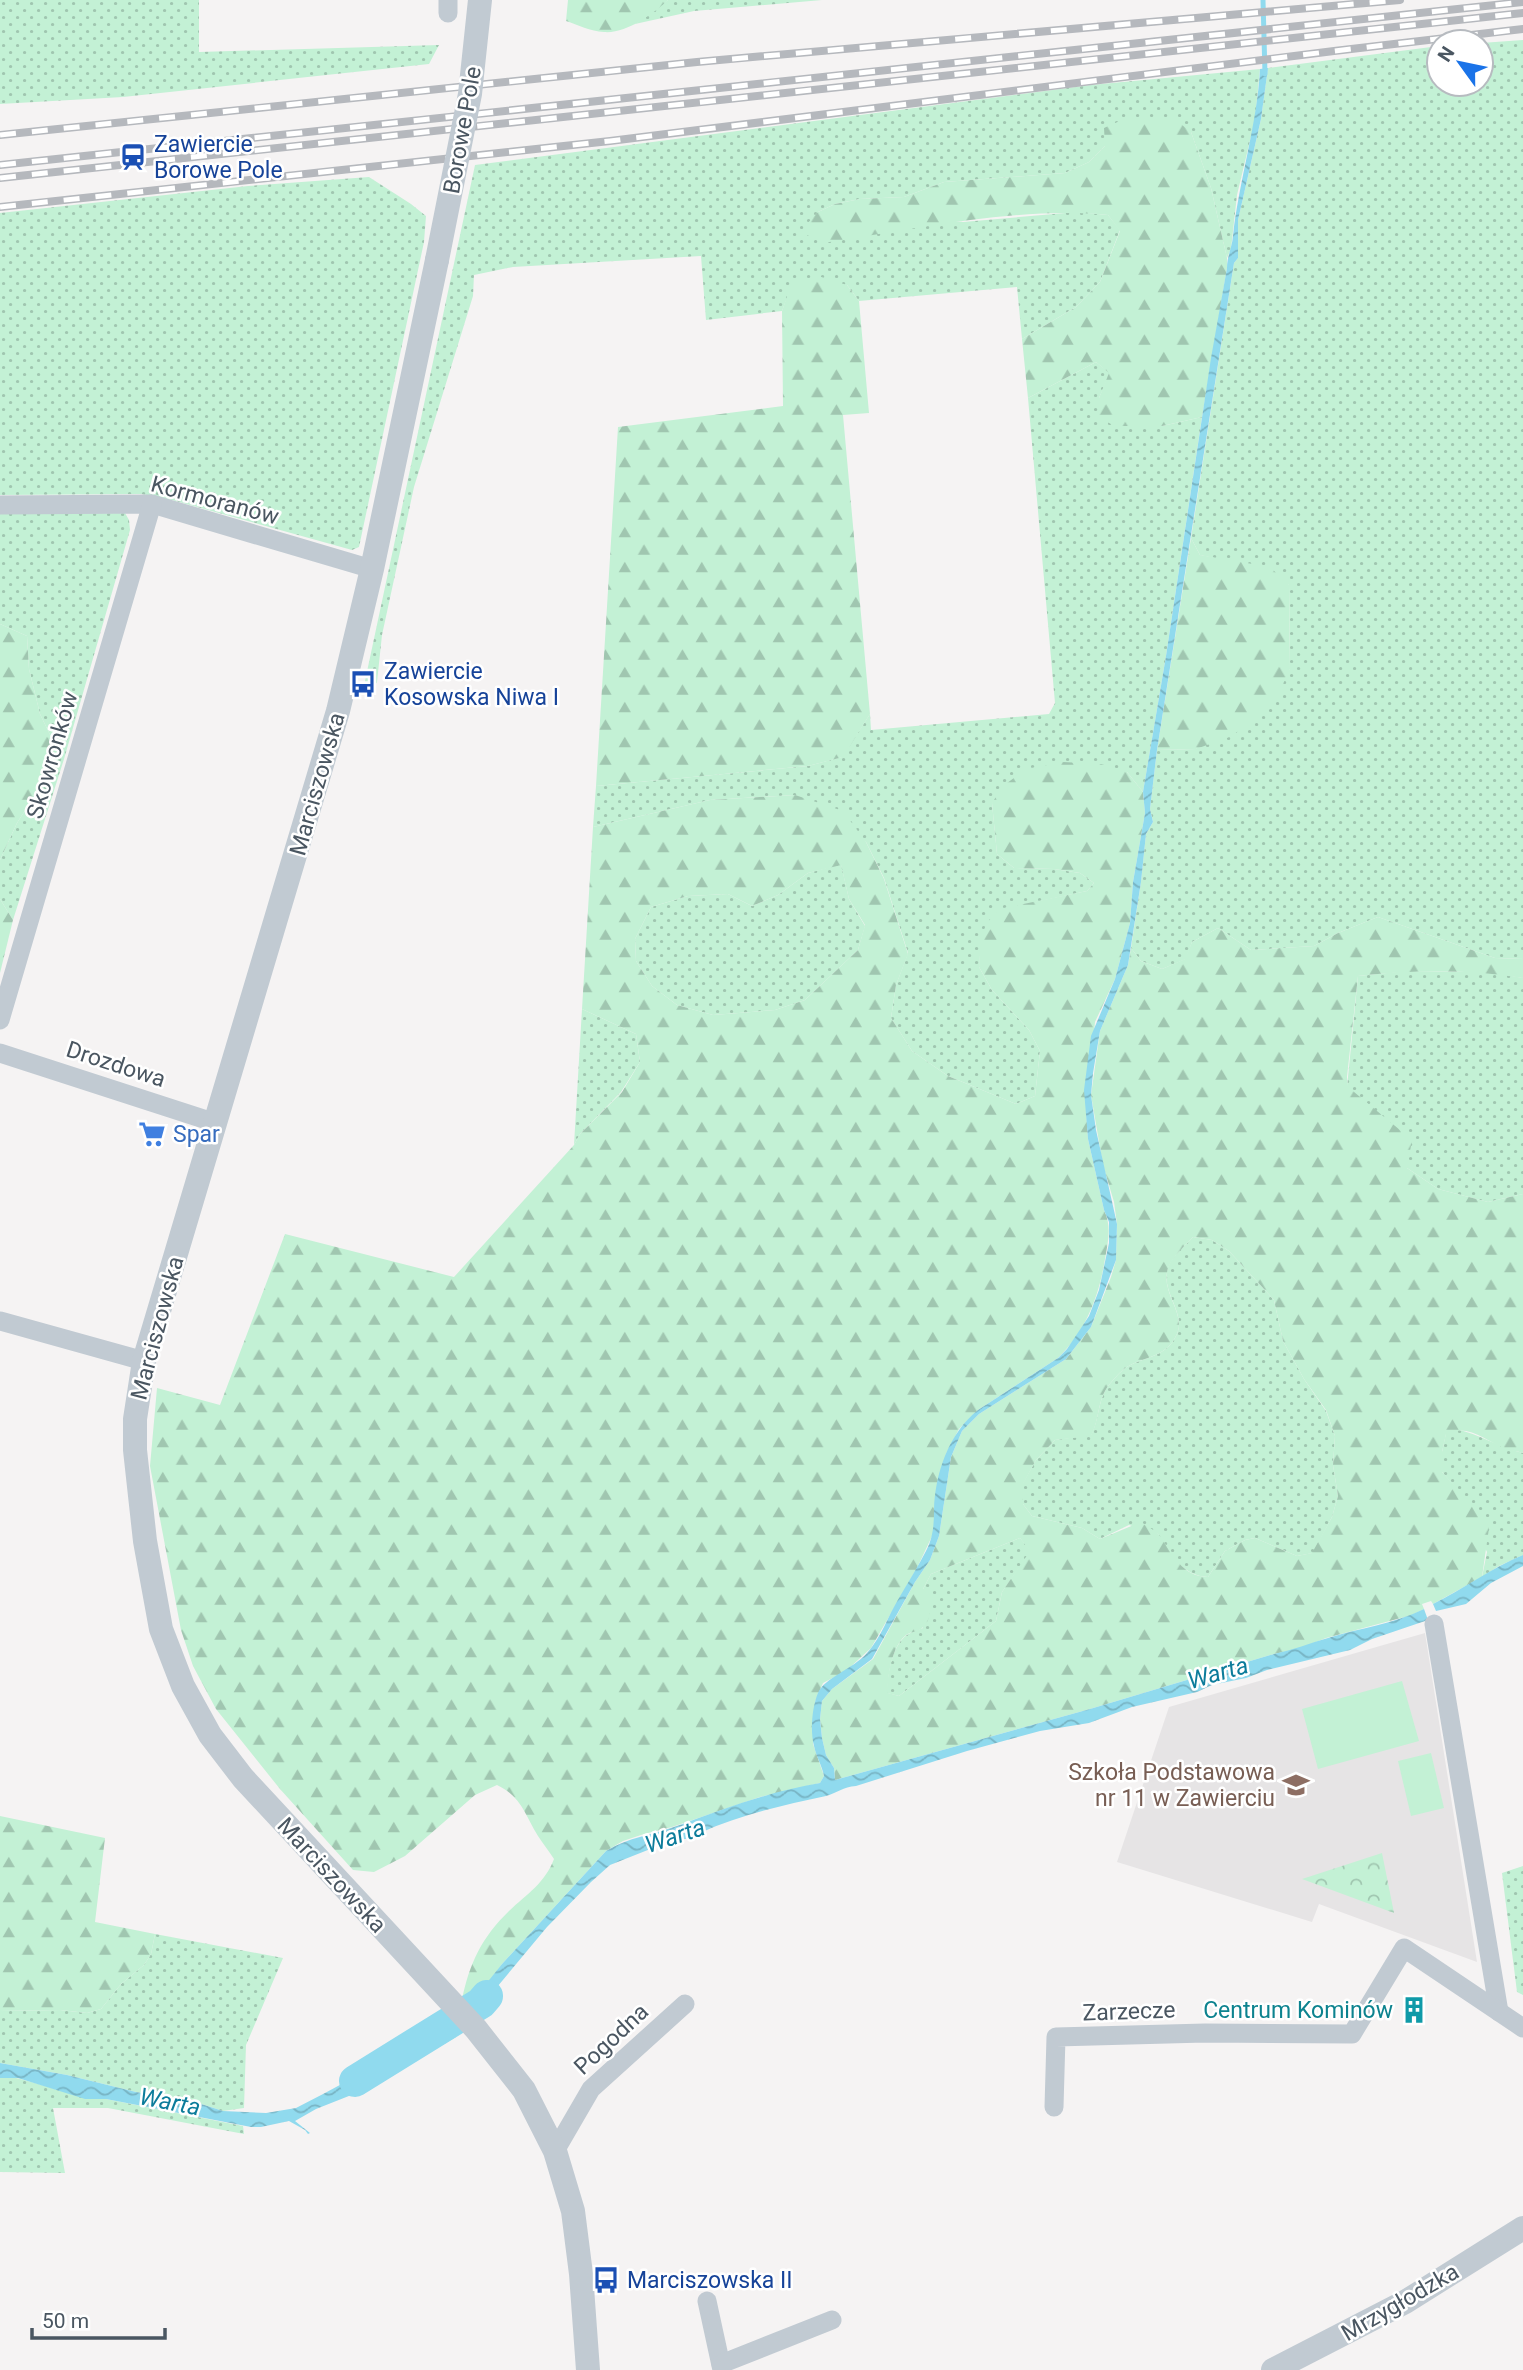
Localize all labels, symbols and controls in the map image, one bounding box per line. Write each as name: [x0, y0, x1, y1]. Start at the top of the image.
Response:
north arrow: [1425, 28, 1495, 98]
text: N: [1433, 42, 1459, 66]
street label: Borowe Pole: [438, 64, 487, 196]
place label: Zawiercie Borowe Pole: [154, 131, 283, 184]
station icon: Zawiercie Borowe Pole: [118, 142, 148, 172]
street label: Kormoranów: [148, 470, 282, 531]
place label: Zawiercie Kosowska Niwa I: [384, 658, 559, 711]
bus stop icon: Zawiercie Kosowska Niwa I: [348, 669, 378, 699]
street label: Skowronków: [21, 688, 84, 822]
street label: Marciszowska: [284, 710, 351, 859]
street label: Drozdowa: [63, 1036, 169, 1093]
supermarket icon: Spar: [137, 1119, 167, 1149]
place label: Spar: [173, 1121, 220, 1148]
street label: Marciszowska: [125, 1253, 190, 1403]
water label: Warta: [1184, 1651, 1252, 1695]
place label: Szkoła Podstawowa nr 11 w Zawierciu: [1068, 1759, 1275, 1812]
school or university icon: Szkoła Podstawowa nr 11 w Zawierciu: [1281, 1770, 1311, 1800]
street label: Marciszowska: [272, 1812, 392, 1938]
water label: Warta: [641, 1813, 709, 1859]
building icon: Centrum Kominów: [1399, 1995, 1429, 2025]
street label: Zarzecze: [1082, 1996, 1176, 2027]
place label: Centrum Kominów: [1203, 1997, 1393, 2024]
street label: Pogodna: [569, 1998, 654, 2081]
water label: Warta: [137, 2082, 203, 2122]
street label: Mrzygłodzka: [1337, 2258, 1464, 2347]
bus stop icon: Marciszowska II: [591, 2265, 621, 2295]
place label: Marciszowska II: [627, 2267, 793, 2294]
scale bar: [32, 2296, 164, 2340]
text: 50 m: [42, 2309, 89, 2333]

